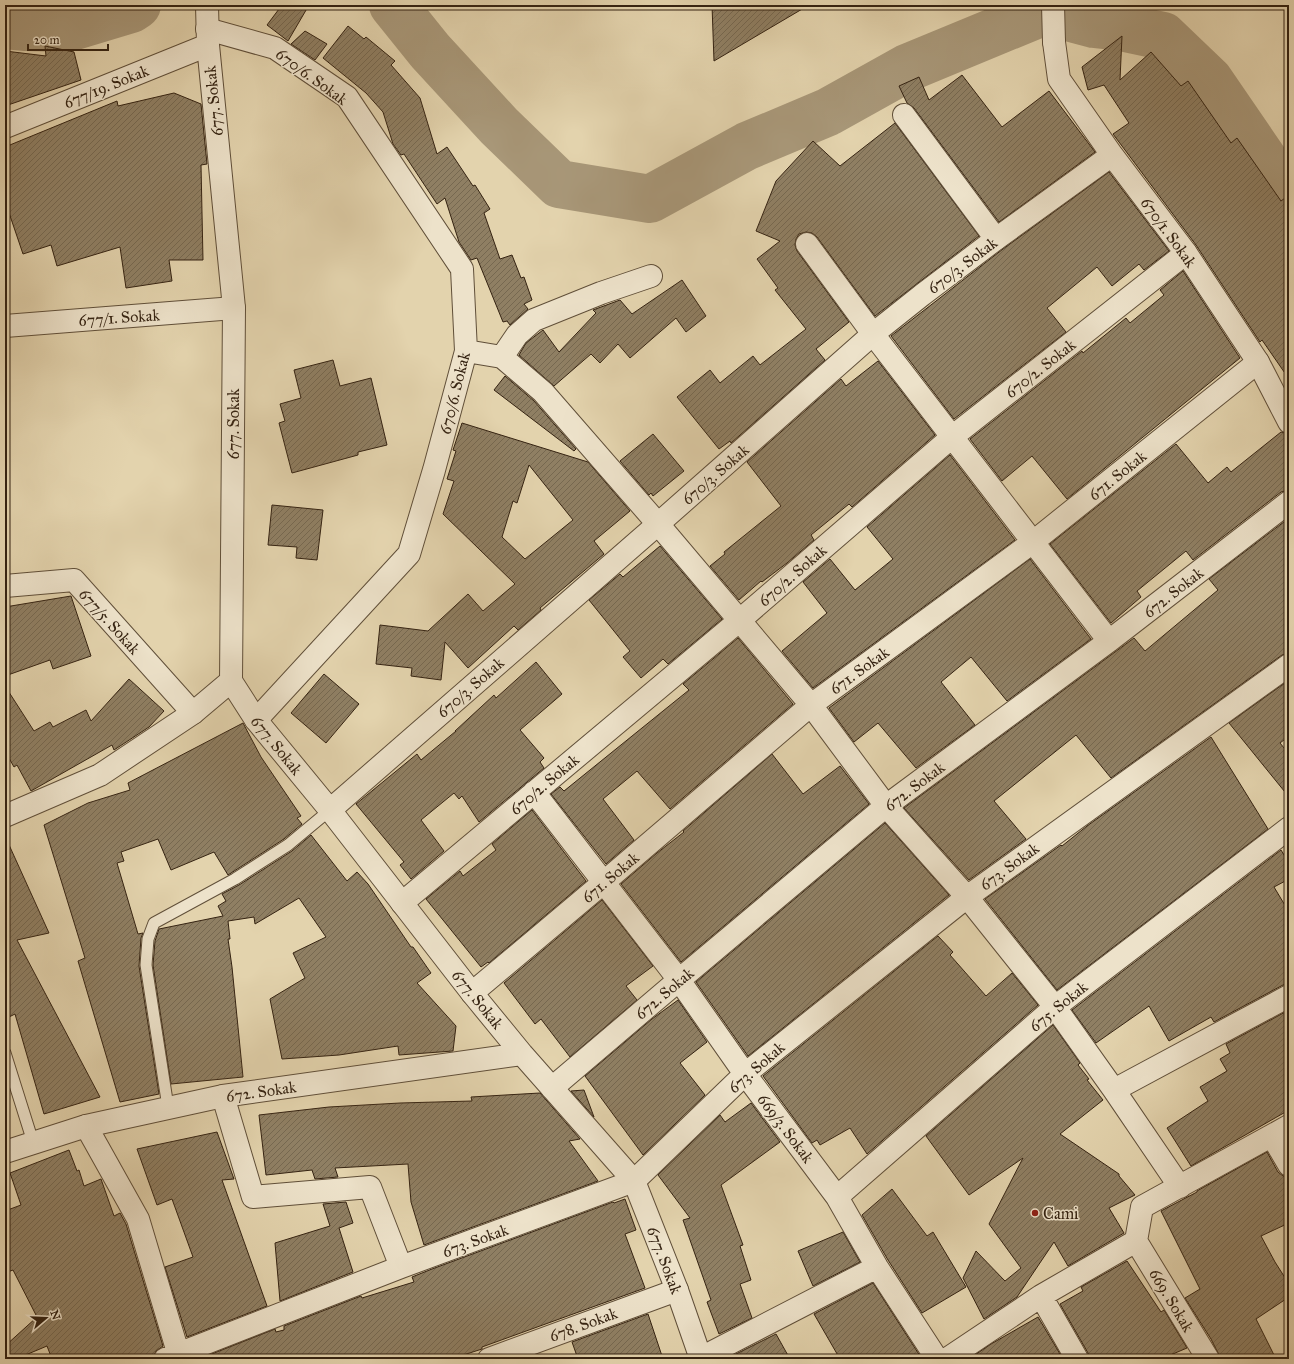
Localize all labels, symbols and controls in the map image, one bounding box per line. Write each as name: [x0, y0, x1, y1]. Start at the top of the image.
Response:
scale bar: [28, 26, 108, 52]
text: 20 m: [34, 33, 60, 47]
street label: 670/6. Sokak: [272, 44, 352, 109]
street label: 677/19. Sokak: [61, 61, 152, 112]
street label: 677. Sokak: [200, 64, 227, 137]
street label: 670/1. Sokak: [1137, 193, 1201, 272]
street label: 670/3. Sokak: [924, 233, 1001, 298]
street label: 677/1. Sokak: [78, 305, 161, 330]
street label: 670/2. Sokak: [1001, 335, 1080, 402]
street label: 670/6. Sokak: [435, 349, 474, 436]
street label: 677. Sokak: [224, 388, 243, 459]
street label: 670/3. Sokak: [678, 440, 753, 509]
street label: 671. Sokak: [1085, 446, 1150, 504]
street label: 670/2. Sokak: [754, 540, 831, 610]
street label: 672. Sokak: [1140, 563, 1207, 622]
street label: 677/5. Sokak: [75, 584, 145, 659]
street label: 671. Sokak: [826, 642, 893, 698]
street label: 670/3. Sokak: [433, 653, 508, 722]
street label: 677. Sokak: [247, 712, 307, 779]
street label: 670/2. Sokak: [506, 750, 583, 819]
street label: 672. Sokak: [880, 757, 949, 815]
street label: 673. Sokak: [976, 838, 1043, 894]
street label: 671. Sokak: [578, 848, 643, 907]
street label: 672. Sokak: [631, 963, 698, 1023]
street label: 677. Sokak: [448, 966, 508, 1033]
street label: 675. Sokak: [1025, 977, 1092, 1036]
street label: 673. Sokak: [724, 1037, 789, 1097]
street label: 672. Sokak: [225, 1077, 298, 1106]
street label: 669/3. Sokak: [754, 1090, 818, 1167]
place label: Cami: [1043, 1204, 1079, 1223]
marker: Cami: [1030, 1208, 1040, 1218]
street label: 673. Sokak: [440, 1220, 511, 1261]
street label: 677. Sokak: [643, 1224, 686, 1297]
street label: 669. Sokak: [1145, 1265, 1198, 1336]
north arrow: [26, 1298, 66, 1338]
street label: 678. Sokak: [547, 1303, 620, 1346]
text: N: [47, 1308, 63, 1322]

